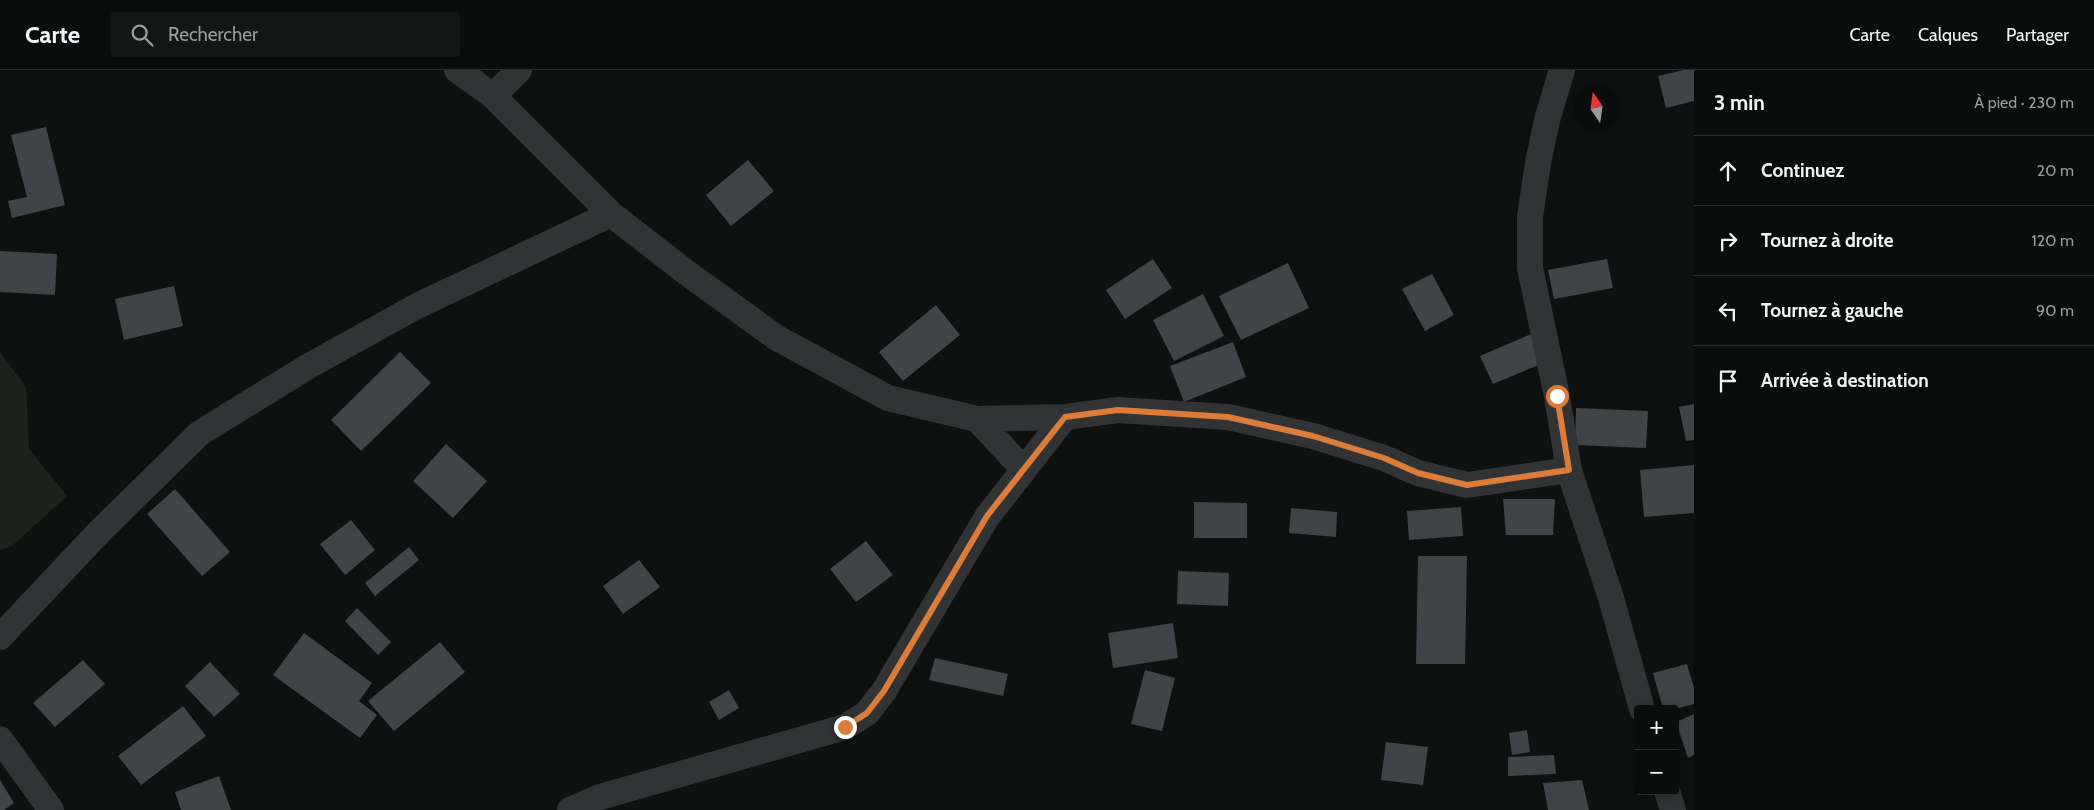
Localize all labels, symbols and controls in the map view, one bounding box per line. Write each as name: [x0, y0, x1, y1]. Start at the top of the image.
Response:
search box: [110, 12, 460, 57]
text: Carte: [25, 20, 80, 49]
icon: search: [128, 21, 156, 49]
text: Rechercher: [168, 23, 258, 46]
text: Carte: [1849, 24, 1890, 46]
text: Calques: [1918, 24, 1978, 46]
text: Partager: [2006, 24, 2069, 46]
north arrow: [1574, 85, 1619, 130]
text: 3 min: [1714, 90, 1765, 115]
text: À pied · 230 m: [1974, 93, 2074, 112]
icon: ahead: [1714, 157, 1742, 185]
text: Continuez: [1761, 159, 1844, 182]
text: 20 m: [2037, 161, 2074, 180]
icon: right: [1714, 227, 1742, 255]
text: Tournez à droite: [1761, 229, 1894, 252]
text: 120 m: [2032, 231, 2074, 250]
icon: left: [1714, 297, 1742, 325]
text: Tournez à gauche: [1761, 299, 1903, 322]
text: 90 m: [2036, 301, 2074, 320]
icon: arrive: [1714, 367, 1742, 395]
text: Arrivée à destination: [1761, 369, 1929, 392]
route start: [1546, 385, 1569, 408]
map controls: [1634, 705, 1679, 795]
button: +: [1634, 705, 1679, 750]
route end: [834, 716, 857, 739]
button: −: [1634, 750, 1679, 795]

